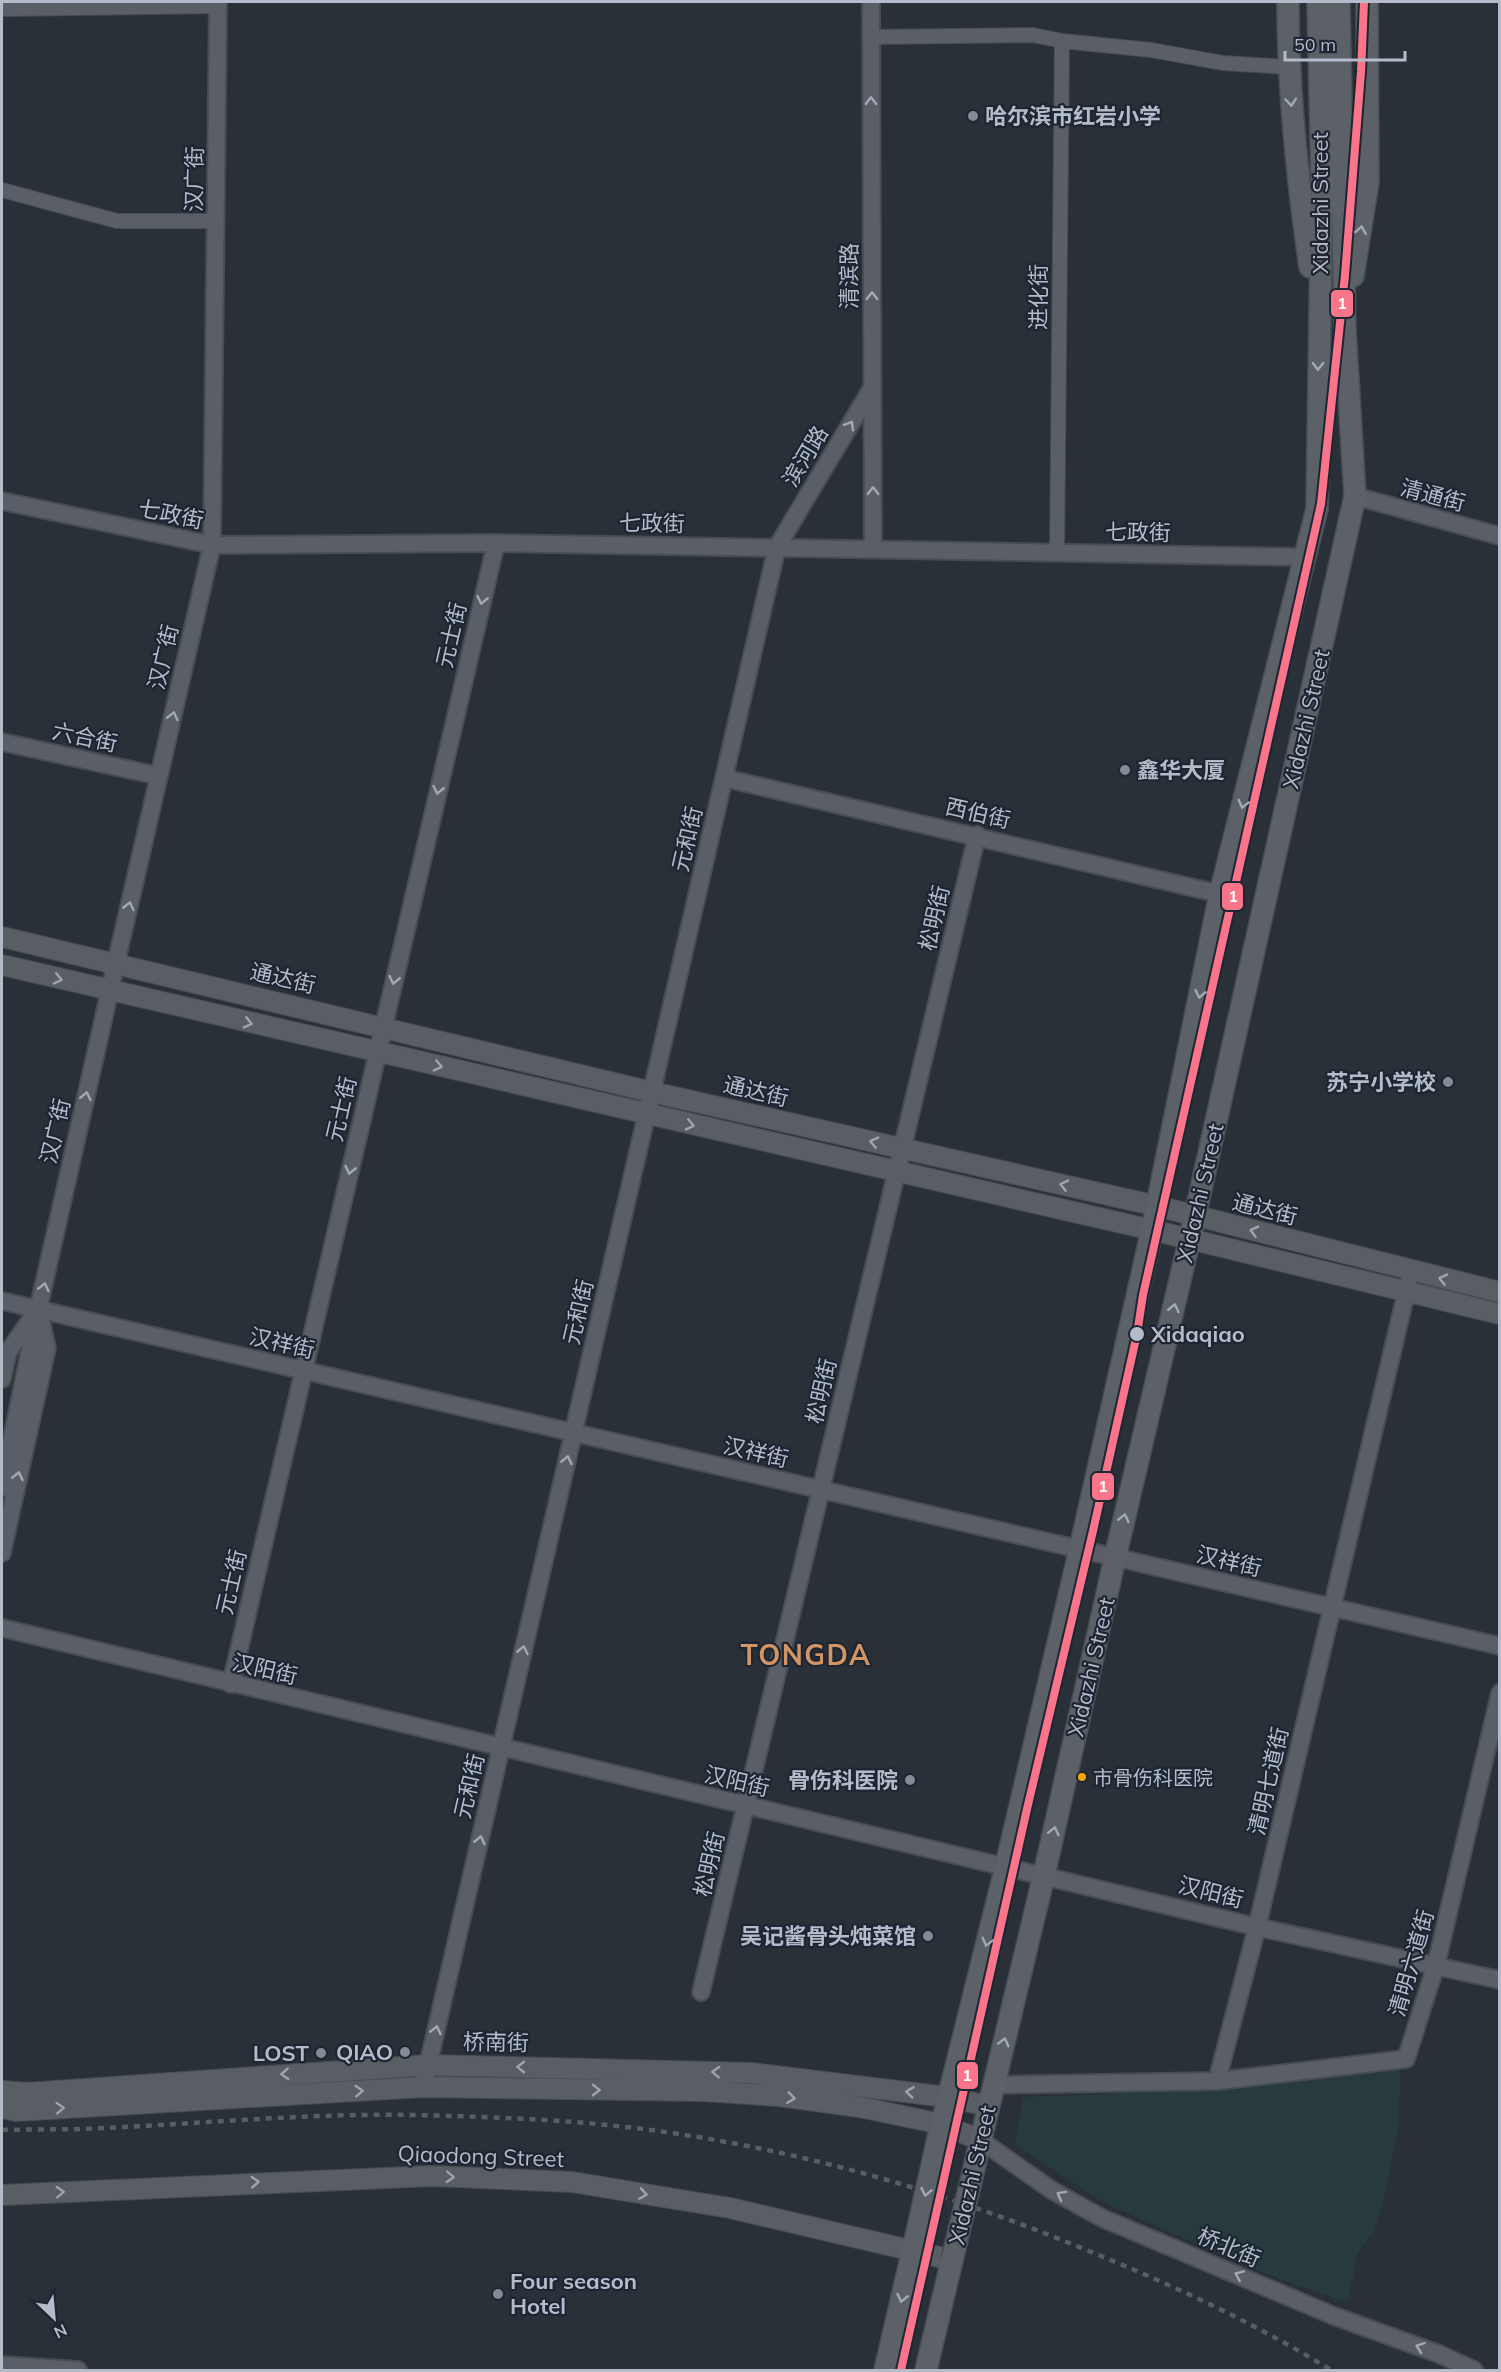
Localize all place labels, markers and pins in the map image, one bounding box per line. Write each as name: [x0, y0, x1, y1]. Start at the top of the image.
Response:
place label: 哈尔滨市红岩小学: [985, 102, 1161, 130]
marker: 哈尔滨市红岩小学: [966, 109, 980, 123]
place label: 鑫华大厦: [1137, 756, 1225, 784]
marker: 鑫华大厦: [1118, 763, 1132, 777]
place label: 苏宁小学校: [1326, 1068, 1436, 1096]
marker: 苏宁小学校: [1441, 1075, 1455, 1089]
place label: Xidaqiao: [1150, 1320, 1245, 1348]
marker: Xidaqiao: [1128, 1325, 1146, 1343]
place label: 市骨伤科医院: [1093, 1765, 1213, 1790]
place label: 骨伤科医院: [788, 1766, 898, 1794]
marker: 市骨伤科医院: [1076, 1771, 1088, 1783]
marker: 骨伤科医院: [903, 1773, 917, 1787]
place label: 吴记酱骨头炖菜馆: [740, 1922, 916, 1950]
marker: 吴记酱骨头炖菜馆: [921, 1929, 935, 1943]
place label: QIAO: [336, 2038, 393, 2066]
place label: LOST: [253, 2039, 309, 2067]
marker: QIAO: [398, 2045, 412, 2059]
marker: LOST: [314, 2046, 328, 2060]
place label: Four season Hotel: [510, 2267, 637, 2320]
marker: Four season Hotel: [491, 2287, 505, 2301]

